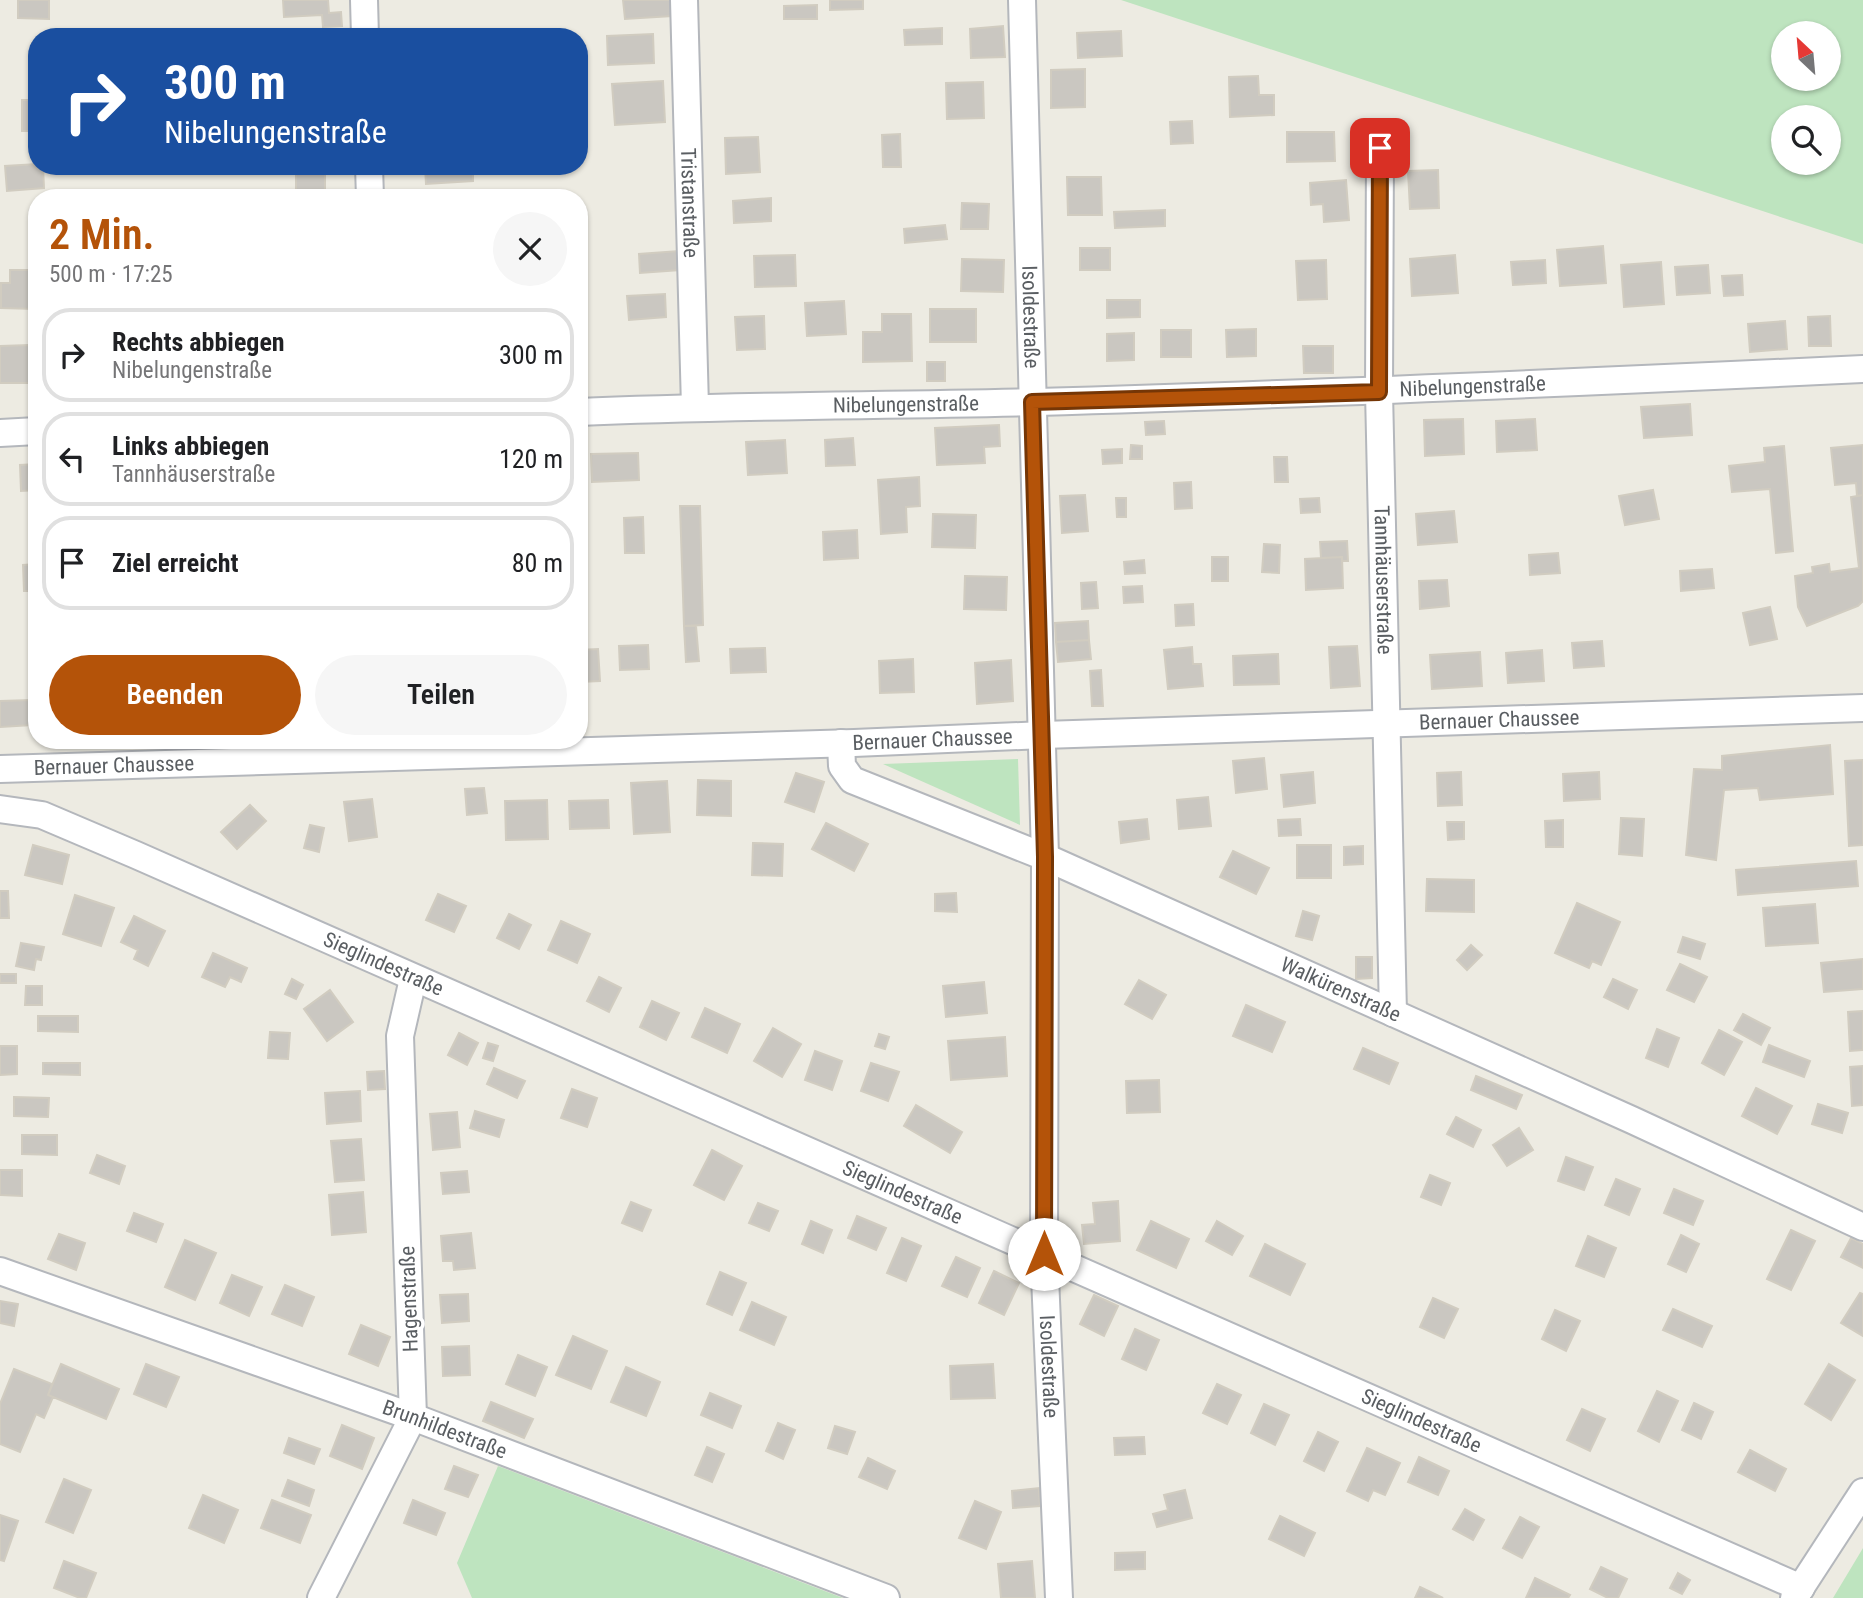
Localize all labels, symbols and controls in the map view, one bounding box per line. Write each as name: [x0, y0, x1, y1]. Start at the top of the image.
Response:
north arrow: [1771, 21, 1841, 91]
map controls: [1771, 21, 1841, 175]
text: 300 m: [164, 54, 286, 111]
icon: right: [49, 56, 140, 147]
button: search: [1771, 105, 1841, 175]
text: Nibelungenstraße: [164, 113, 387, 151]
pin: [1350, 118, 1410, 178]
icon: arrive: [1361, 129, 1399, 167]
street label: Tristanstraße: [676, 148, 703, 258]
text: 2 Min.: [49, 210, 155, 259]
button: close: [493, 212, 567, 286]
text: 500 m · 17:25: [49, 261, 173, 288]
street label: Isoldestraße: [1017, 265, 1044, 369]
text: Rechts abbiegen: [112, 327, 285, 357]
icon: right: [53, 336, 91, 374]
text: 300 m: [499, 340, 563, 370]
text: Nibelungenstraße: [112, 357, 272, 384]
street label: Nibelungenstraße: [1399, 371, 1546, 401]
street label: Nibelungenstraße: [833, 391, 979, 418]
text: Links abbiegen: [112, 431, 269, 461]
icon: left: [53, 440, 91, 478]
text: 120 m: [499, 444, 563, 474]
text: Tannhäuserstraße: [112, 461, 275, 488]
street label: Tannhäuserstraße: [1370, 505, 1397, 655]
icon: arrive: [53, 544, 91, 582]
text: Ziel erreicht: [112, 548, 238, 578]
text: 80 m: [512, 548, 563, 578]
button: Beenden: [49, 655, 301, 735]
button: Teilen: [315, 655, 567, 735]
street label: Bernauer Chaussee: [1419, 705, 1580, 735]
street label: Bernauer Chaussee: [852, 724, 1013, 755]
street label: Bernauer Chaussee: [33, 751, 195, 780]
street label: Sieglindestraße: [320, 927, 447, 1001]
street label: Walkürenstraße: [1277, 952, 1405, 1027]
street label: Sieglindestraße: [839, 1156, 966, 1229]
position arrow: [1007, 1217, 1081, 1291]
street label: Hagenstraße: [395, 1245, 423, 1352]
street label: Isoldestraße: [1035, 1315, 1063, 1419]
street label: Sieglindestraße: [1358, 1384, 1485, 1458]
street label: Brunhildestraße: [379, 1395, 510, 1464]

